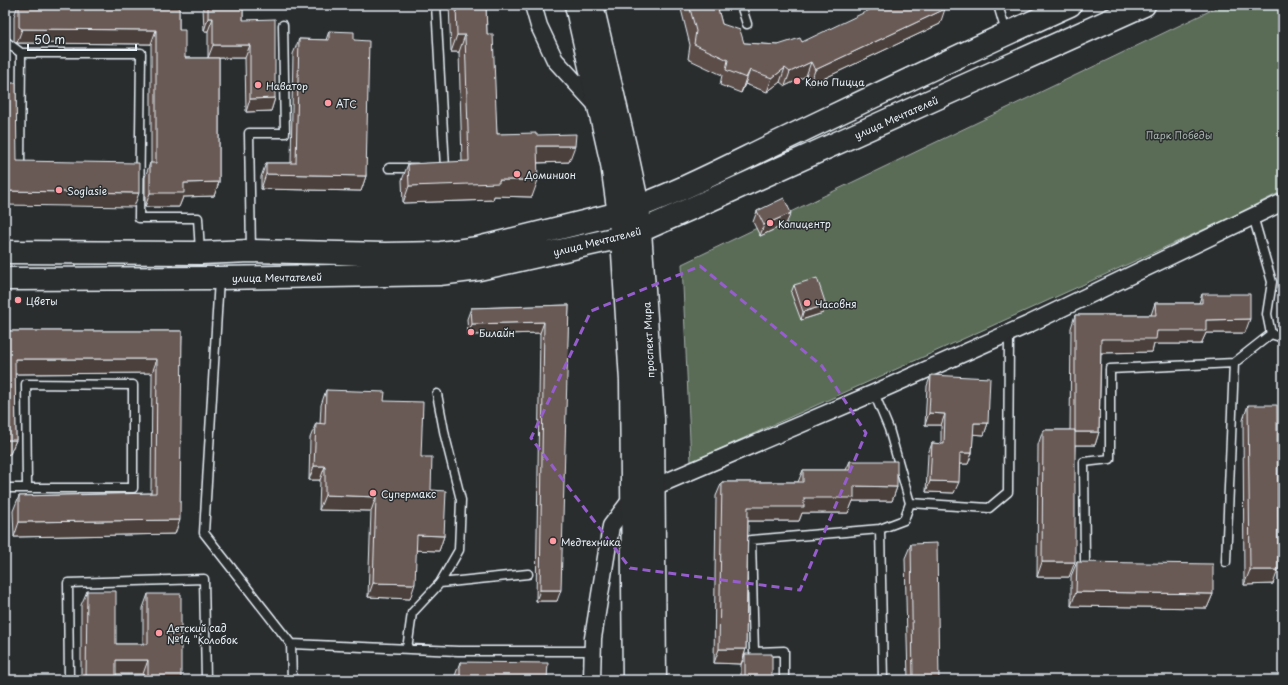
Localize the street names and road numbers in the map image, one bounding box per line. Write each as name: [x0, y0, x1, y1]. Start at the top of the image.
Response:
street label: улица Мечтателей: [852, 92, 940, 142]
street label: улица Мечтателей: [551, 223, 643, 259]
street label: улица Мечтателей: [232, 269, 322, 285]
street label: проспект Мира: [638, 301, 657, 378]

